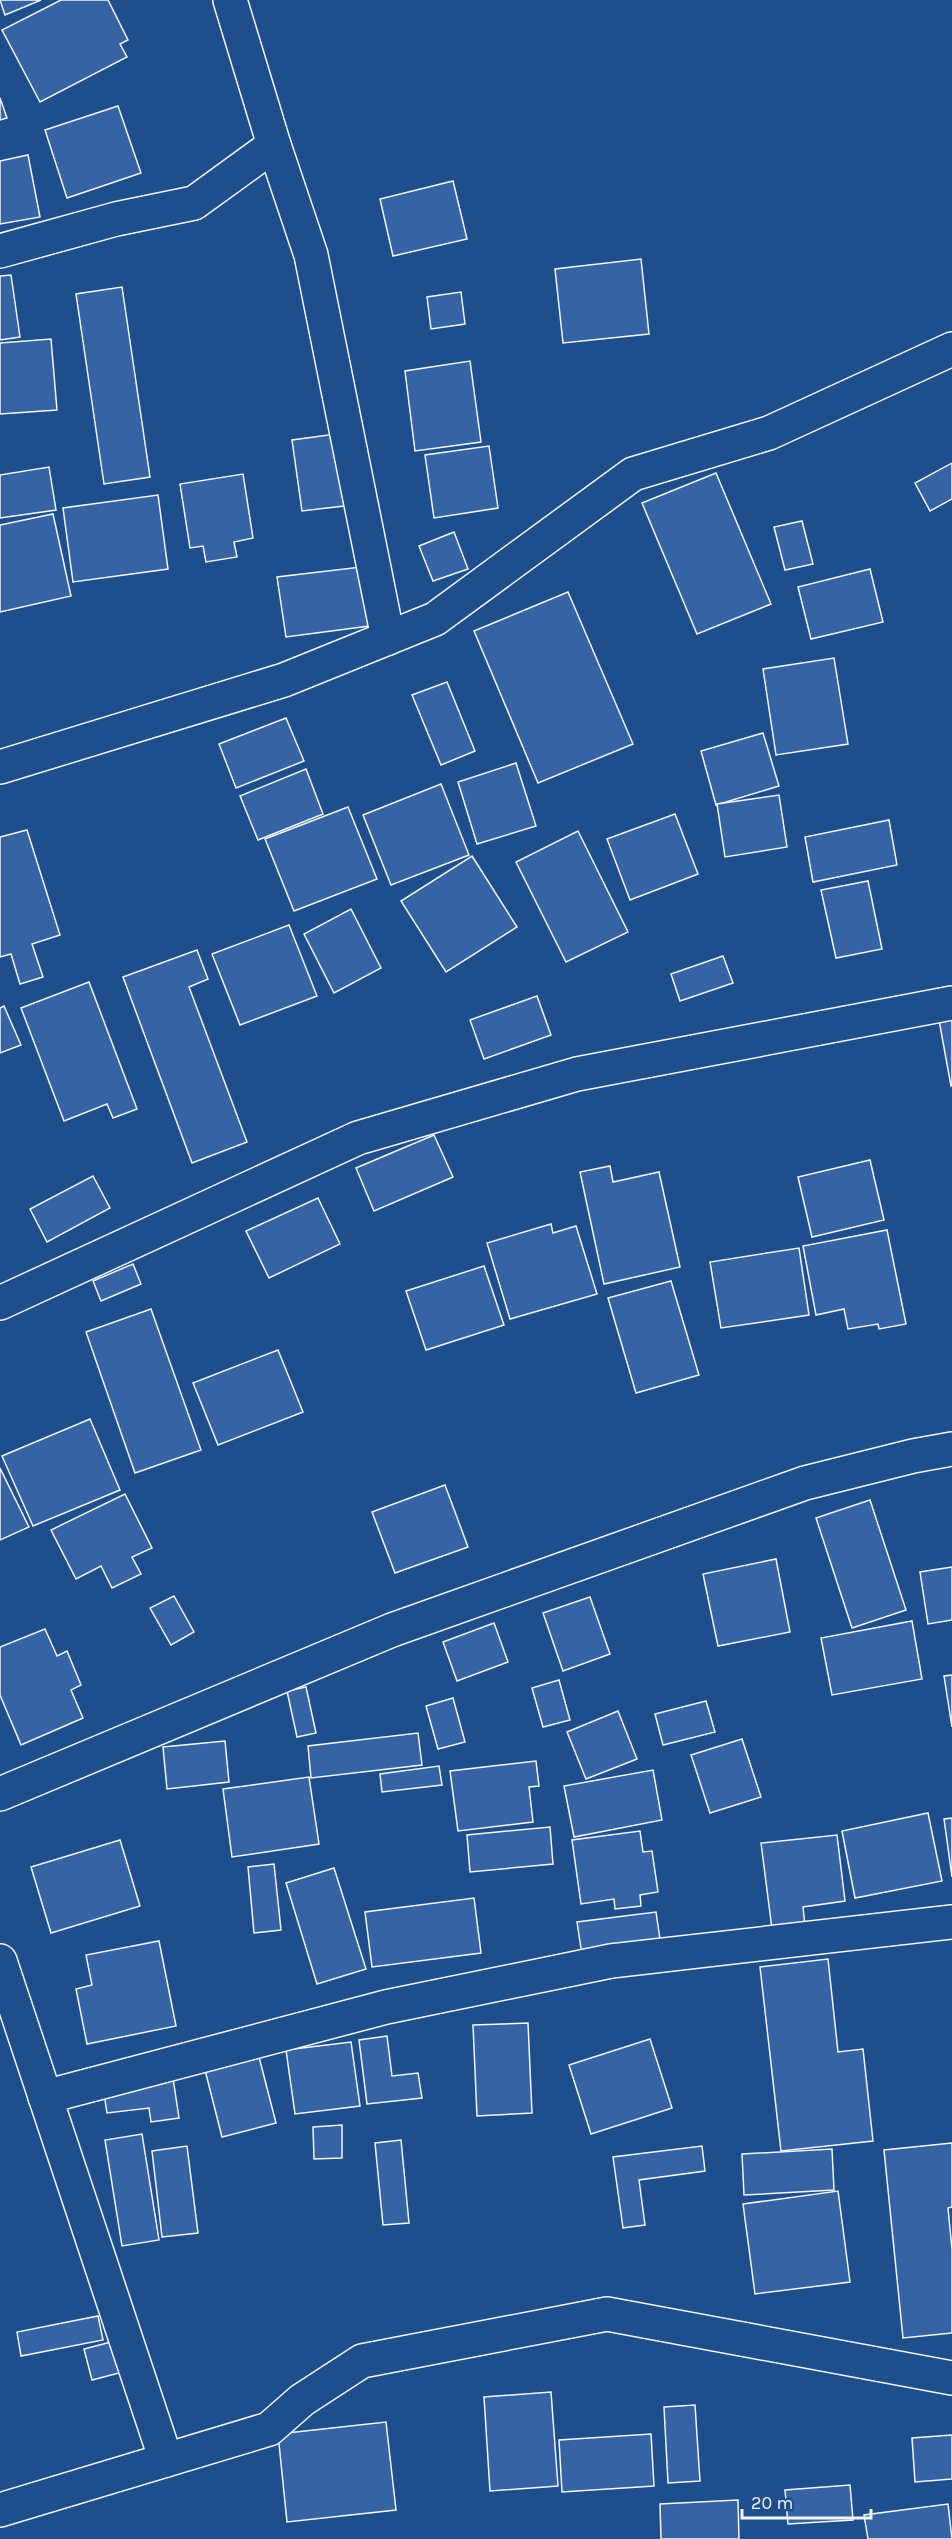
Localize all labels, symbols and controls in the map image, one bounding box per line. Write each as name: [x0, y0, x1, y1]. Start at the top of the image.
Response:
scale bar: [742, 2482, 871, 2520]
text: 20 m: [751, 2492, 793, 2514]

